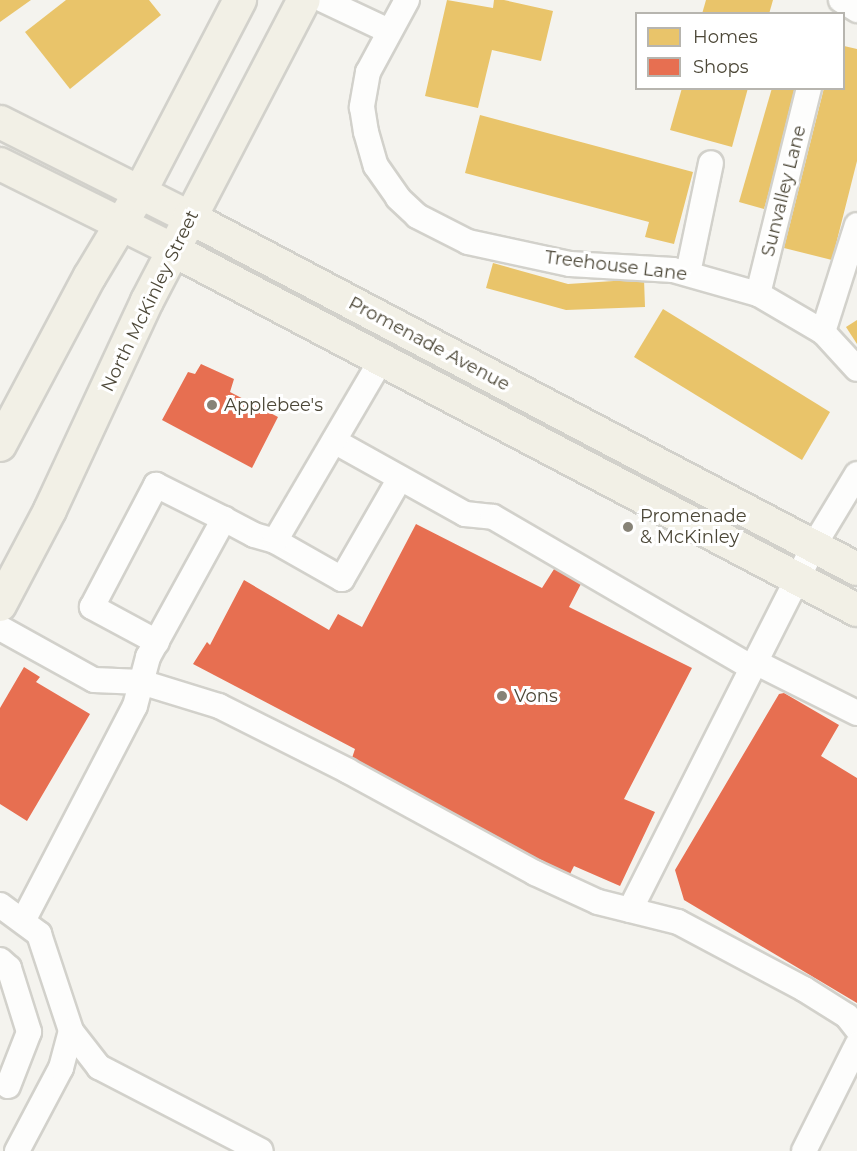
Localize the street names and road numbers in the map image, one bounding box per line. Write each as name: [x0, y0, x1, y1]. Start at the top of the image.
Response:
street label: Sunvalley Lane: [757, 123, 811, 259]
street label: North McKinley Street: [97, 207, 203, 395]
street label: Treehouse Lane: [544, 247, 688, 285]
street label: Promenade Avenue: [345, 292, 513, 396]

